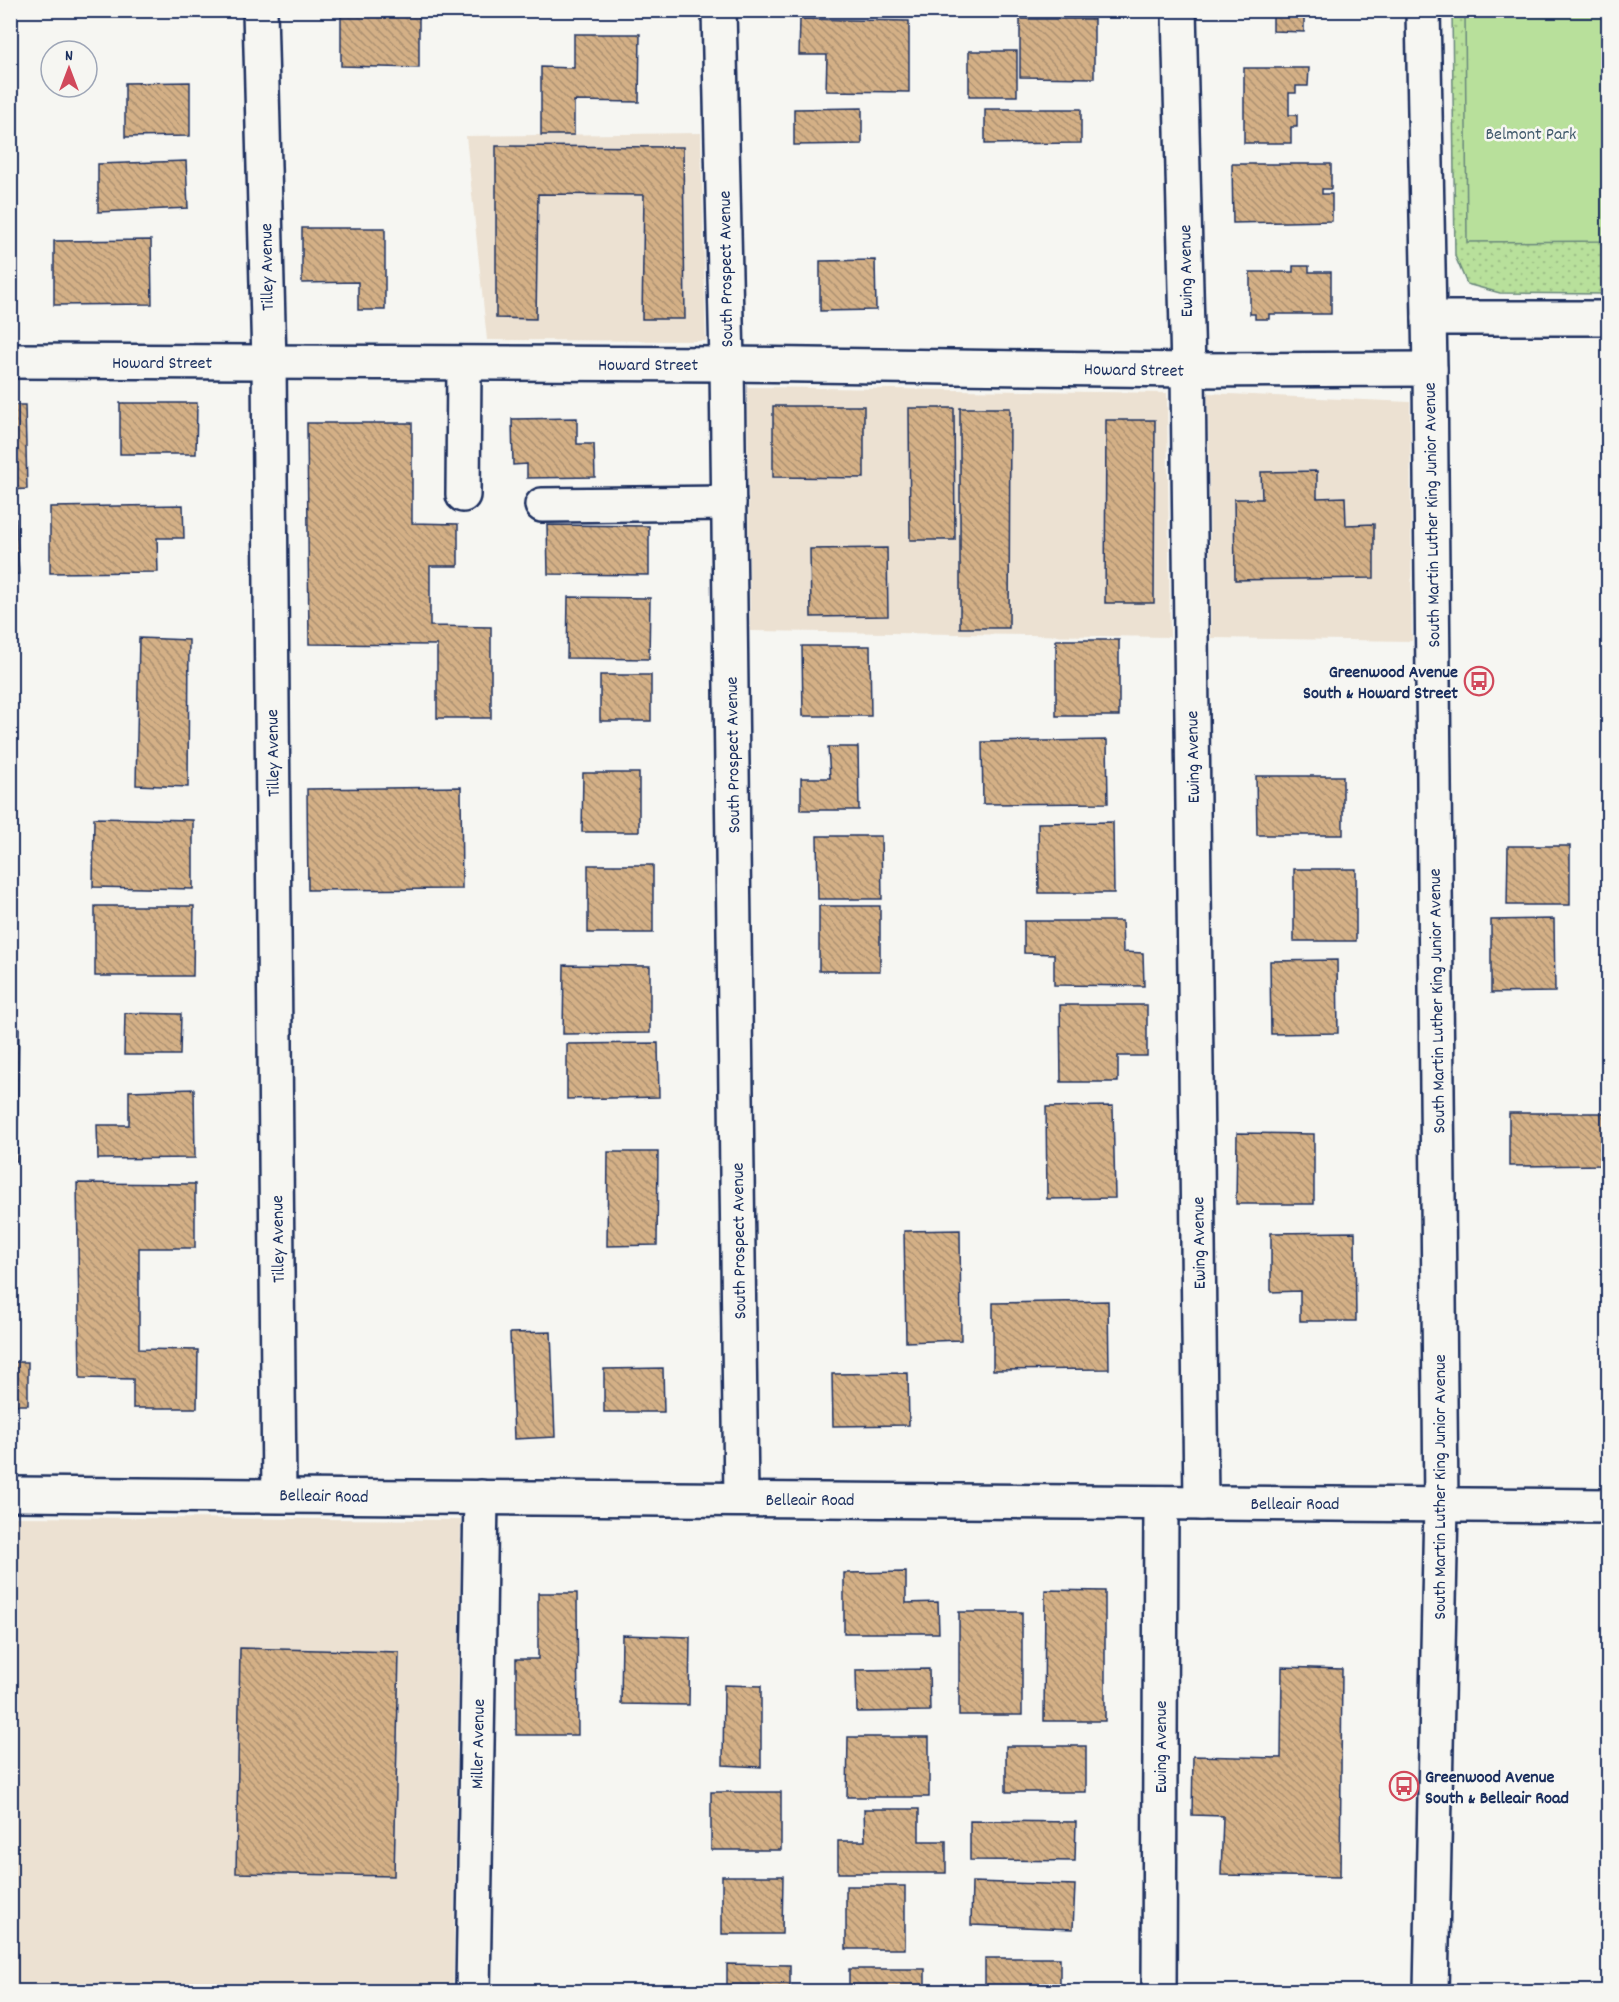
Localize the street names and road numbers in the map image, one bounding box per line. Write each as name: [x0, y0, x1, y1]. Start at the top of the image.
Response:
street label: South Prospect Avenue: [714, 190, 741, 347]
street label: Tilley Avenue: [255, 223, 282, 311]
street label: Ewing Avenue: [1174, 224, 1201, 317]
street label: Howard Street: [112, 352, 212, 377]
street label: Howard Street: [598, 354, 698, 379]
street label: Howard Street: [1084, 358, 1185, 385]
street label: South Martin Luther King Junior Avenue: [1419, 382, 1448, 648]
street label: South Prospect Avenue: [721, 676, 748, 833]
street label: Tilley Avenue: [261, 709, 288, 797]
street label: Ewing Avenue: [1181, 710, 1208, 803]
street label: South Martin Luther King Junior Avenue: [1424, 868, 1453, 1134]
street label: South Prospect Avenue: [727, 1162, 754, 1319]
street label: Tilley Avenue: [266, 1195, 293, 1283]
street label: Ewing Avenue: [1187, 1196, 1214, 1289]
street label: South Martin Luther King Junior Avenue: [1429, 1354, 1454, 1620]
street label: Belleair Road: [279, 1484, 369, 1511]
street label: Belleair Road: [765, 1489, 855, 1514]
street label: Belleair Road: [1250, 1493, 1340, 1518]
street label: Miller Avenue: [466, 1699, 493, 1789]
street label: Ewing Avenue: [1150, 1701, 1175, 1793]

